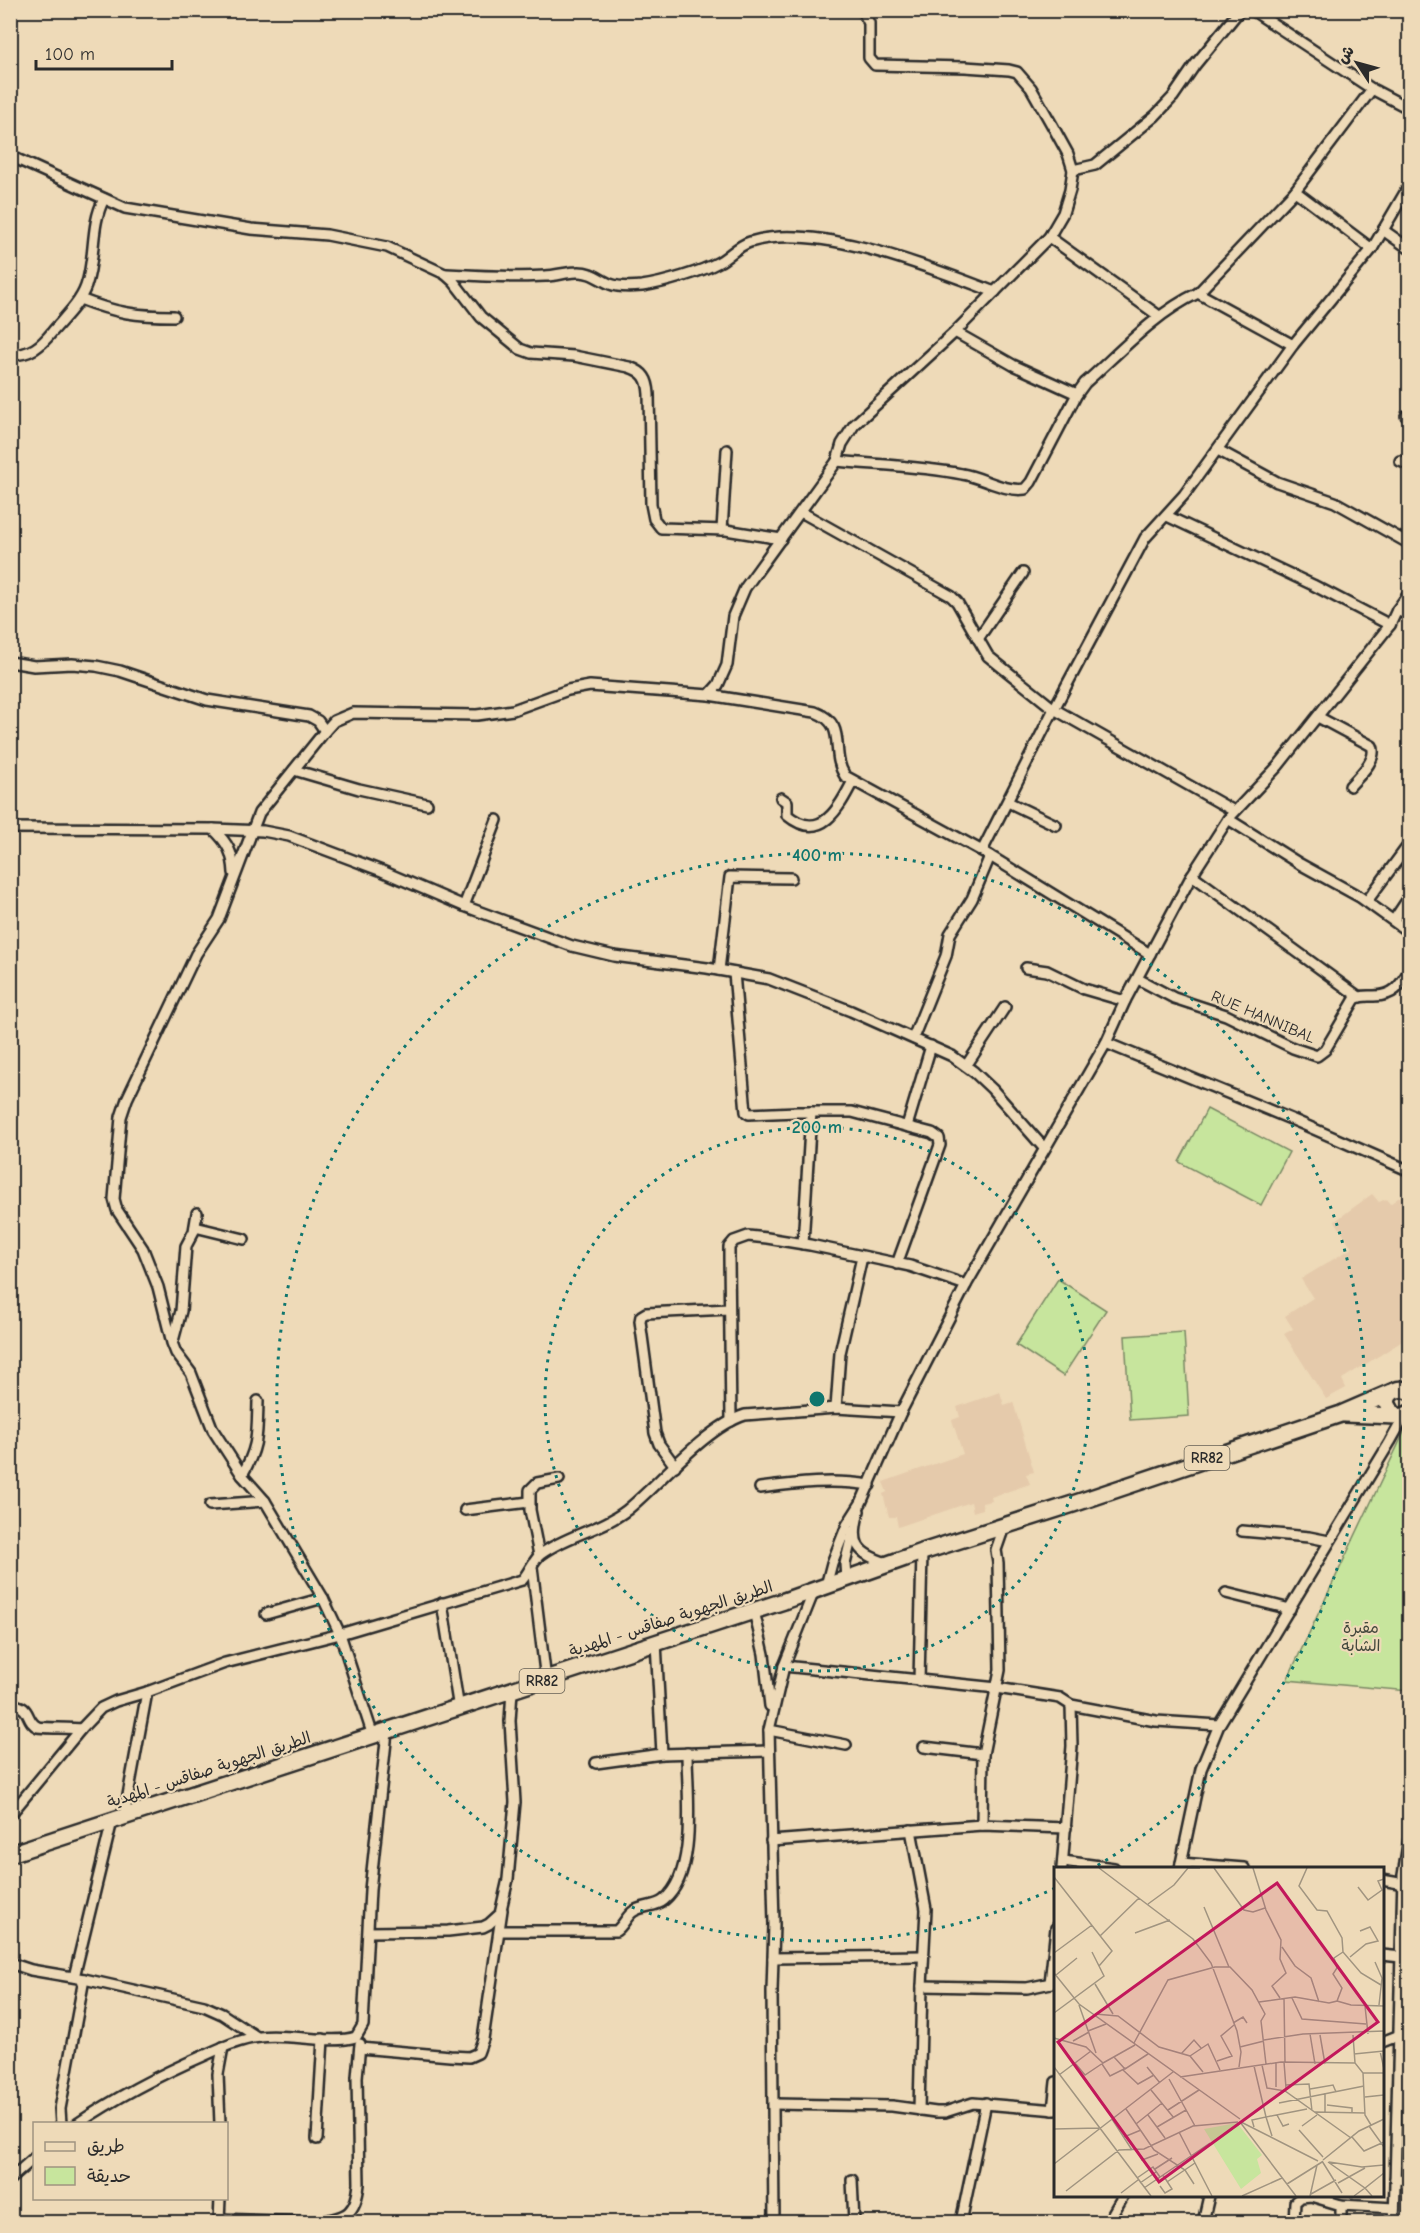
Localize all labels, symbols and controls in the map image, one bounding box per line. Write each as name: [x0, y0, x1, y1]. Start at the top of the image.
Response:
scale bar: [36, 33, 172, 71]
north arrow: [1327, 33, 1387, 93]
text: ش: [1333, 42, 1358, 67]
text: 100 m: [45, 44, 95, 65]
text: 400 m: [792, 845, 842, 866]
street label: RUE HANNIBAL: [1208, 987, 1318, 1047]
text: 200 m: [792, 1117, 842, 1138]
centre of rings: [807, 1389, 827, 1409]
road number: RR82: [1184, 1446, 1230, 1470]
street label: الطريق الجهوية صفاقس - المهدية: [567, 1578, 775, 1661]
park label: مقبرة الشابة: [1341, 1619, 1381, 1655]
road number: RR82: [520, 1669, 564, 1693]
street label: الطريق الجهوية صفاقس - المهدية: [105, 1729, 313, 1812]
inset map: [1054, 1867, 1384, 2197]
legend: [33, 2122, 228, 2200]
text: طريق: [87, 2136, 125, 2157]
text: حديقة: [87, 2166, 131, 2187]

